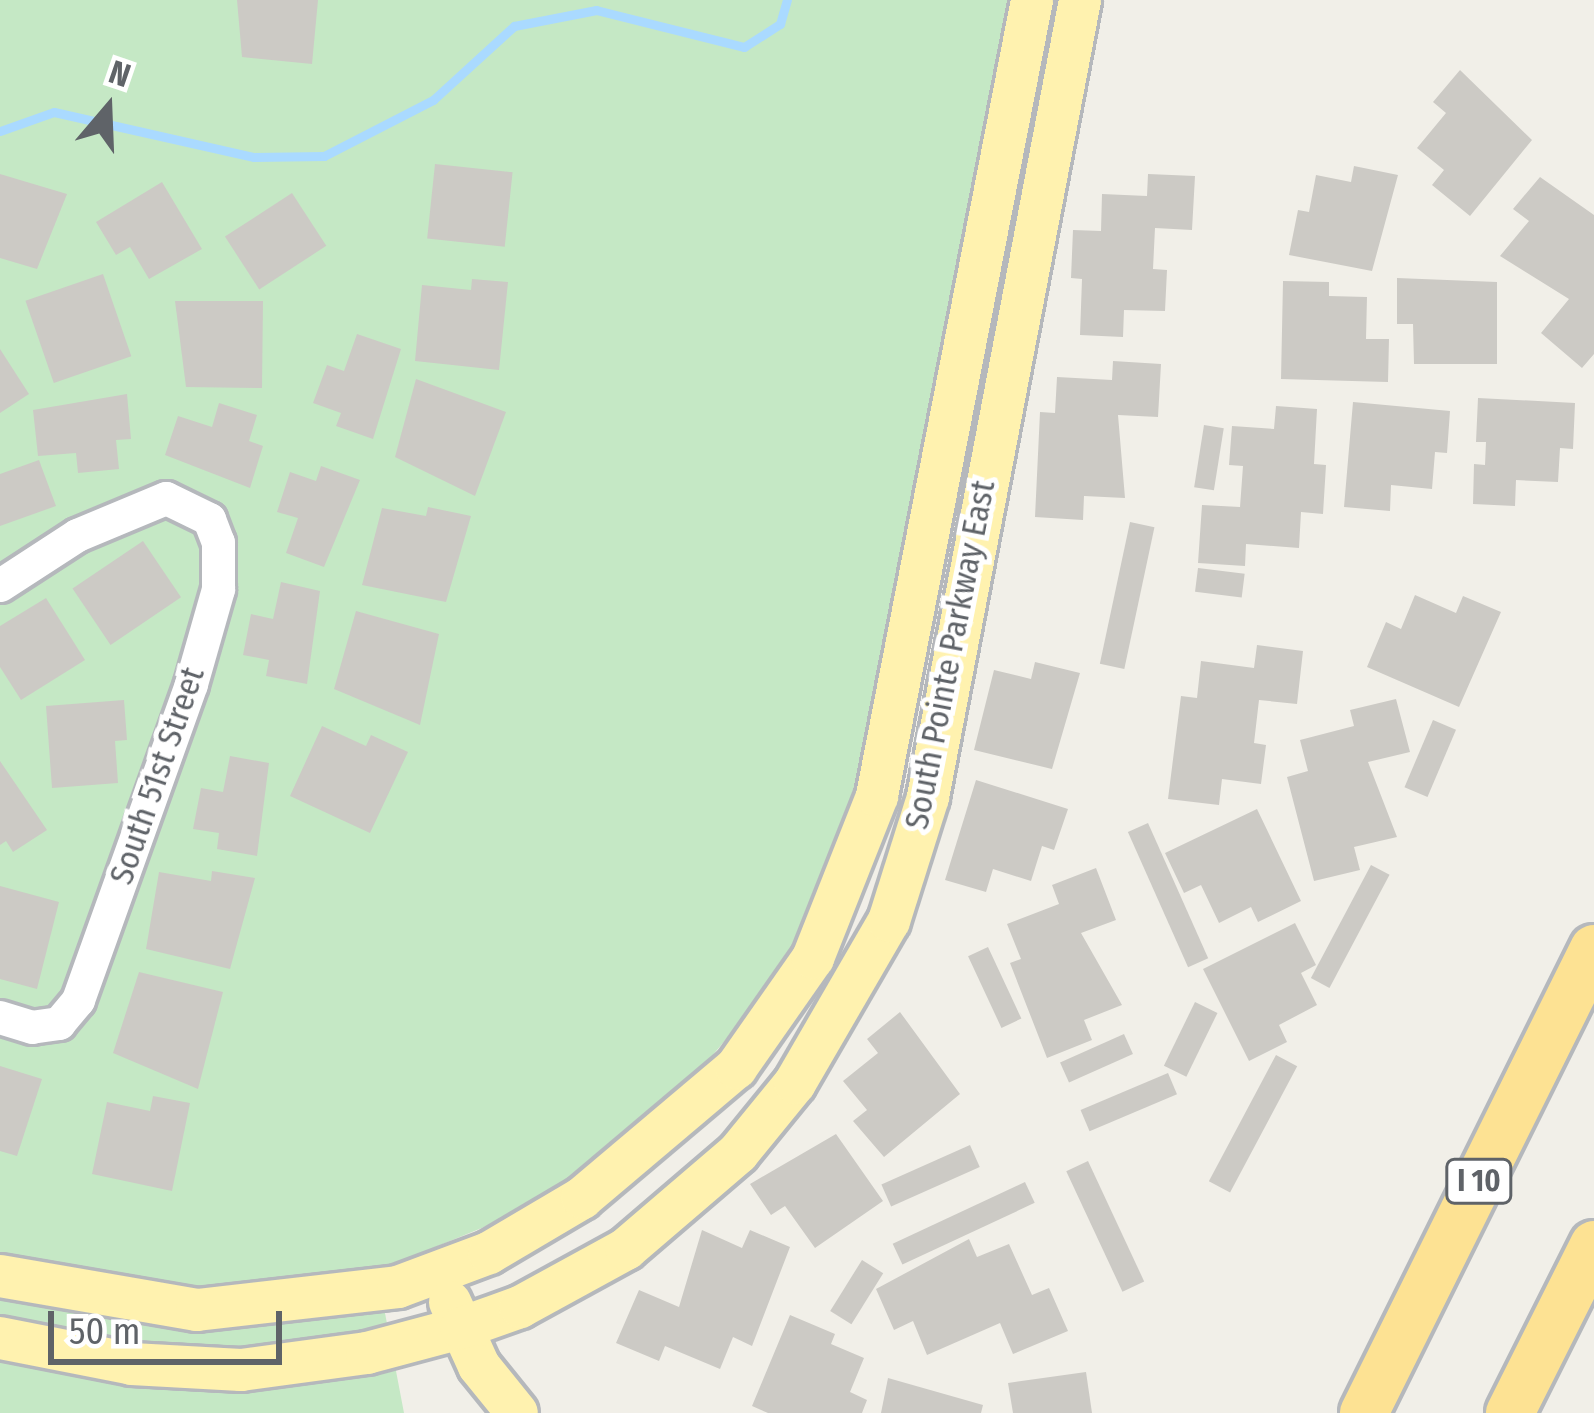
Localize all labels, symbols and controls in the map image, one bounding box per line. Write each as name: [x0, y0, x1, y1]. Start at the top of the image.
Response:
north arrow: [48, 48, 168, 168]
text: N: [104, 52, 136, 96]
street label: South Pointe Parkway East: [898, 477, 1004, 833]
street label: South 51st Street: [102, 662, 214, 890]
road number: I 10: [1443, 1157, 1515, 1205]
scale bar: [54, 1287, 288, 1361]
text: 50 m: [69, 1310, 140, 1354]

